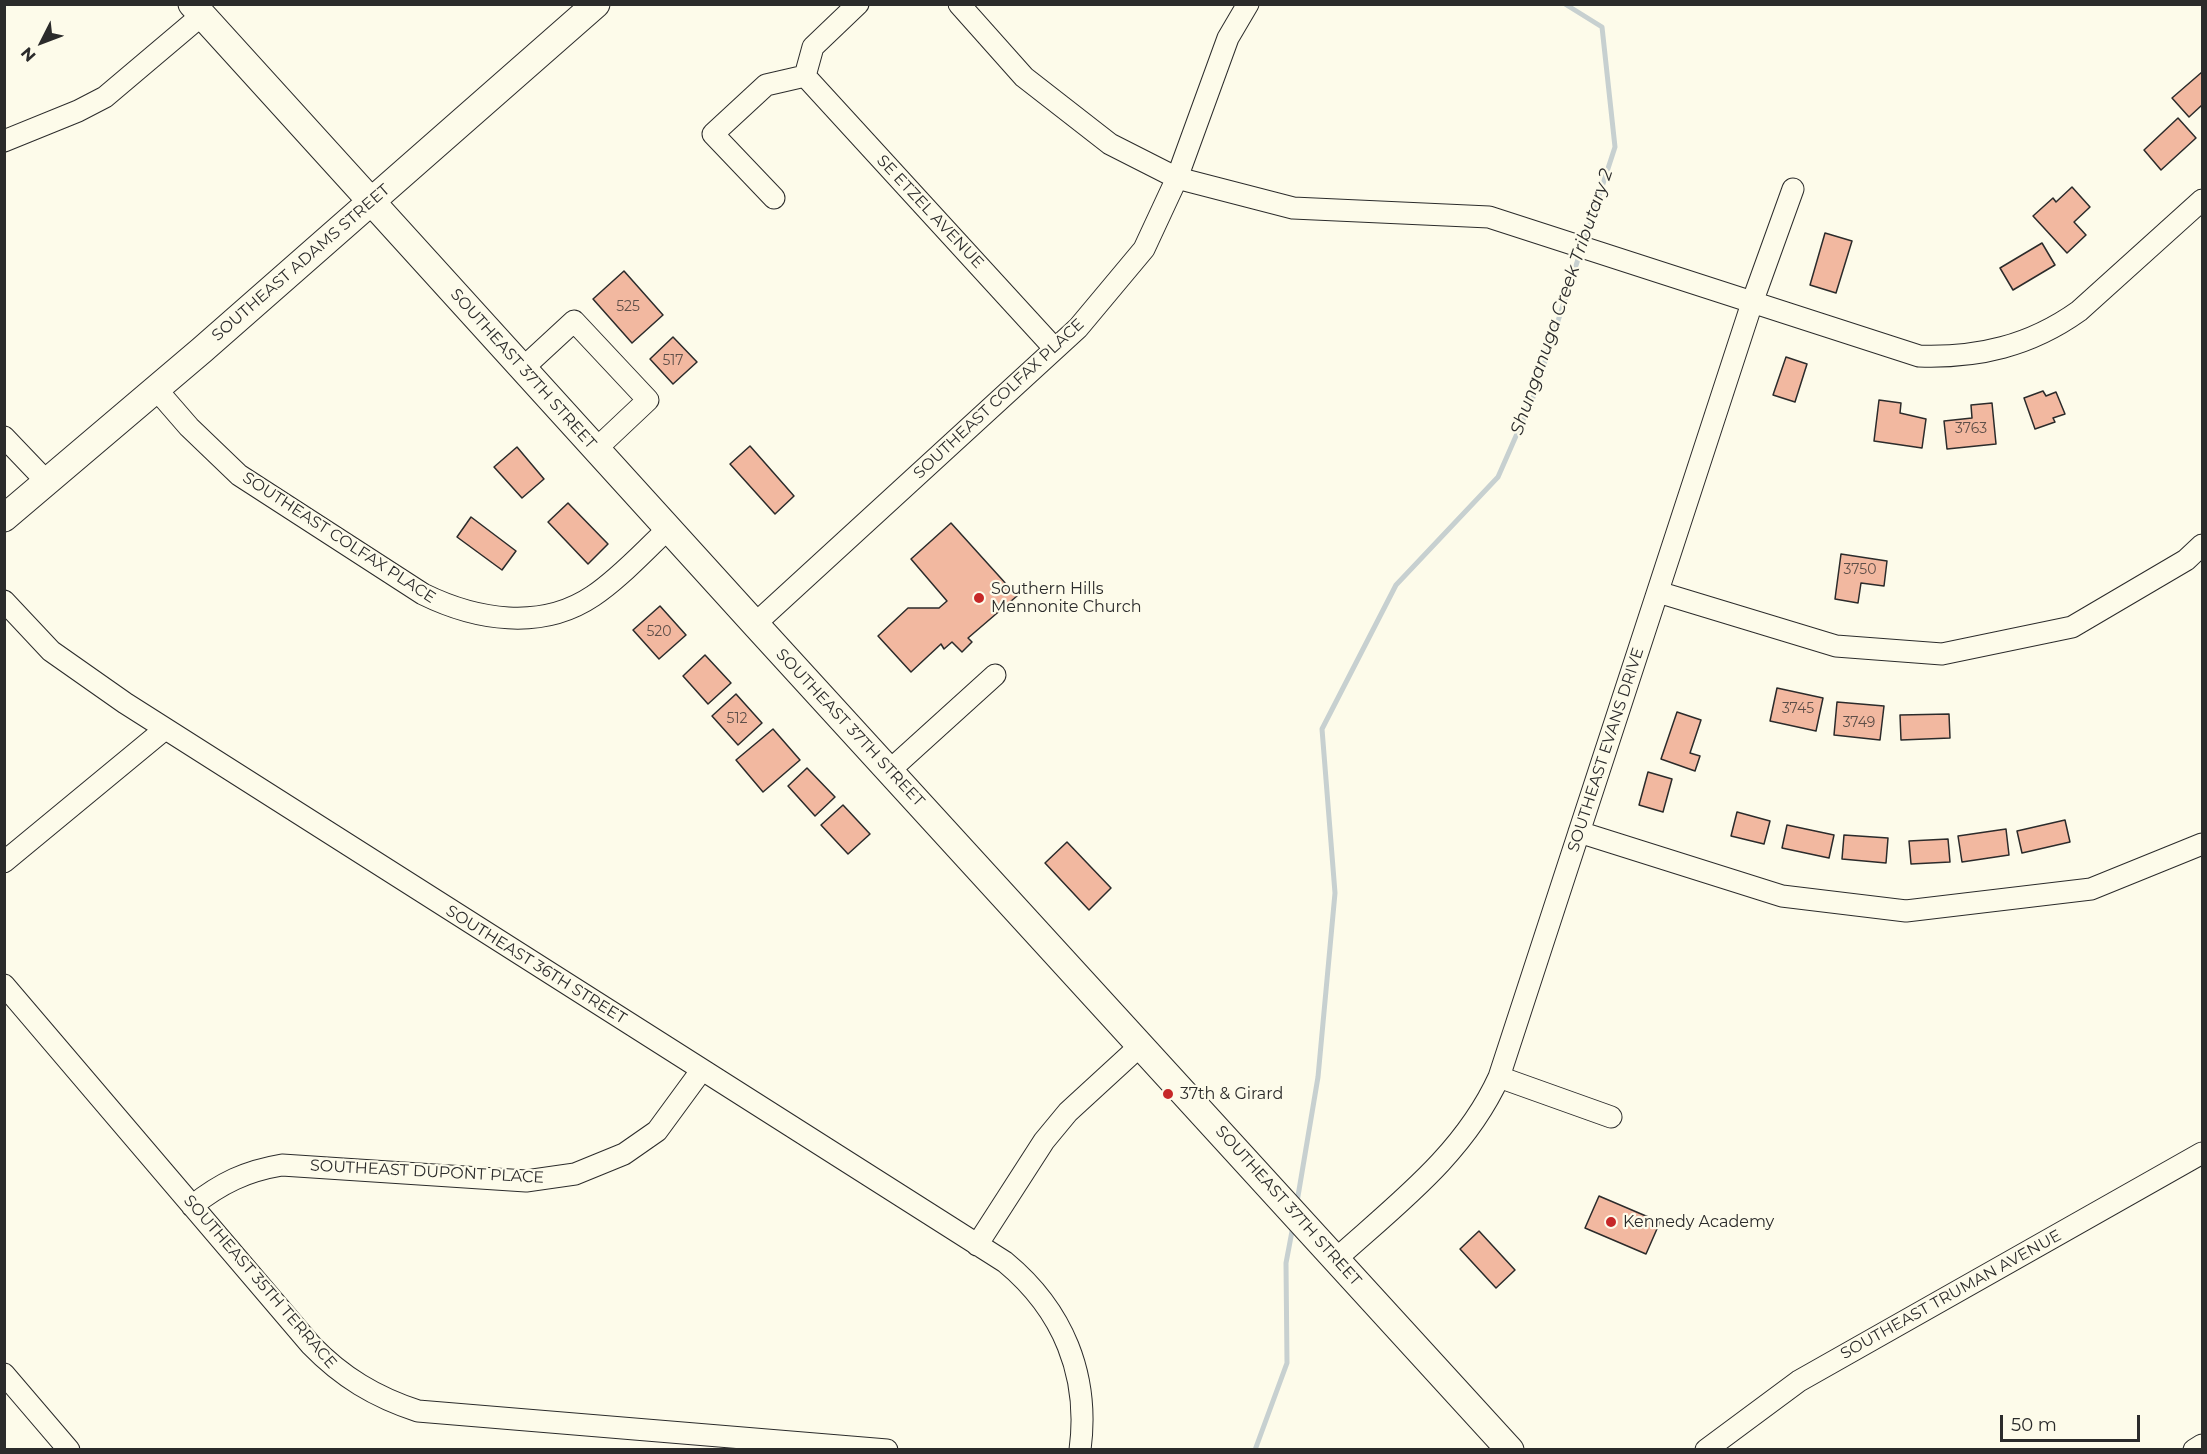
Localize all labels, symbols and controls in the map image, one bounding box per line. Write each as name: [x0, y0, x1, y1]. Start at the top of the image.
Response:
north arrow: [12, 12, 72, 72]
text: N: [17, 43, 40, 66]
street label: SE ETZEL AVENUE: [872, 151, 988, 273]
water label: Shunganuga Creek Tributary 2: [1506, 166, 1618, 438]
street label: SOUTHEAST ADAMS STREET: [208, 180, 394, 346]
street label: SOUTHEAST 37TH STREET: [446, 285, 600, 453]
house number: 525: [616, 299, 640, 315]
street label: SOUTHEAST COLFAX PLACE: [910, 315, 1088, 483]
house number: 517: [662, 353, 684, 369]
house number: 3763: [1955, 421, 1987, 437]
street label: SOUTHEAST COLFAX PLACE: [239, 468, 439, 608]
house number: 3750: [1844, 562, 1876, 578]
place label: Southern Hills Mennonite Church: [991, 579, 1141, 617]
marker: Southern Hills Mennonite Church: [972, 591, 986, 605]
house number: 520: [646, 624, 672, 640]
street label: SOUTHEAST 37TH STREET: [772, 645, 928, 811]
street label: SOUTHEAST EVANS DRIVE: [1564, 645, 1648, 855]
house number: 3745: [1782, 701, 1814, 717]
house number: 512: [727, 711, 747, 727]
house number: 3749: [1843, 715, 1875, 731]
street label: SOUTHEAST 36TH STREET: [442, 901, 630, 1029]
place label: 37th & Girard: [1180, 1084, 1283, 1104]
marker: 37th & Girard: [1161, 1087, 1175, 1101]
street label: SOUTHEAST 37TH STREET: [1211, 1122, 1365, 1290]
street label: SOUTHEAST DUPONT PLACE: [309, 1156, 545, 1188]
street label: SOUTHEAST 35TH TERRACE: [179, 1191, 341, 1373]
place label: Kennedy Academy: [1623, 1212, 1774, 1232]
marker: Kennedy Academy: [1604, 1215, 1618, 1229]
street label: SOUTHEAST TRUMAN AVENUE: [1837, 1226, 2065, 1364]
scale bar: [2003, 1403, 2142, 1441]
text: 50 m: [2011, 1414, 2057, 1436]

